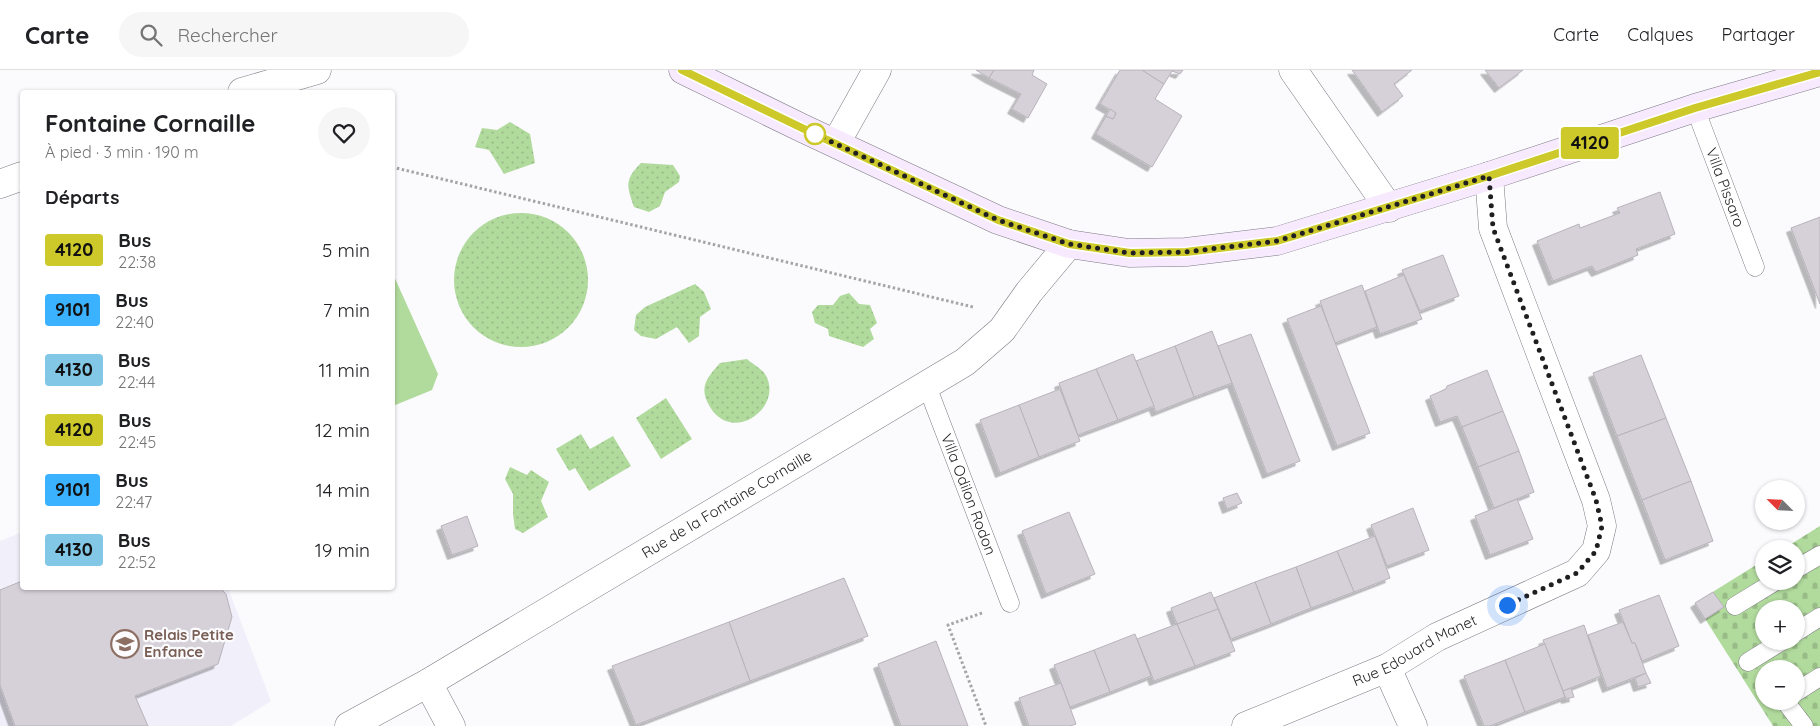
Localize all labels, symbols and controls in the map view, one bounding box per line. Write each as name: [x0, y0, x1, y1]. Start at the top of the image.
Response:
search box: [119, 12, 469, 57]
text: Carte: [25, 20, 89, 50]
icon: search: [137, 21, 165, 49]
text: Rechercher: [177, 23, 278, 47]
text: Carte: [1553, 23, 1599, 46]
text: Calques: [1627, 23, 1694, 46]
text: Partager: [1722, 23, 1795, 46]
button: heart: [318, 107, 370, 159]
text: Fontaine Cornaille: [45, 108, 256, 138]
unlabelled marker: [804, 123, 826, 145]
line badge: 4120: [1555, 127, 1625, 159]
text: 4120: [1571, 131, 1609, 154]
text: À pied · 3 min · 190 m: [45, 142, 199, 162]
street label: Villa Pissaro: [1702, 145, 1749, 230]
text: Départs: [45, 185, 119, 209]
text: Bus: [118, 228, 151, 252]
text: 4120: [55, 238, 93, 261]
text: 5 min: [322, 238, 370, 262]
text: 22:38: [118, 252, 156, 272]
text: Bus: [115, 288, 148, 312]
text: 9101: [55, 298, 90, 321]
text: 7 min: [323, 298, 370, 322]
text: 22:40: [115, 312, 154, 332]
text: Bus: [118, 348, 151, 372]
text: 4130: [55, 358, 93, 381]
text: 11 min: [318, 358, 370, 382]
text: 22:44: [118, 372, 155, 392]
text: Bus: [118, 408, 151, 432]
text: 4120: [55, 418, 93, 441]
text: 12 min: [315, 418, 370, 442]
street label: Villa Odilon Rodon: [937, 431, 1001, 557]
text: 22:45: [118, 432, 156, 452]
street label: Rue de la Fontaine Cornaille: [638, 446, 815, 562]
text: Bus: [115, 468, 148, 492]
text: 9101: [55, 478, 90, 501]
text: 14 min: [316, 478, 370, 502]
north arrow: [1755, 480, 1805, 530]
map controls: [1755, 480, 1805, 710]
text: 22:47: [115, 492, 152, 512]
text: Bus: [118, 528, 151, 552]
text: 4130: [55, 538, 93, 561]
text: 19 min: [315, 538, 370, 562]
button: layers: [1755, 540, 1805, 590]
text: 22:52: [118, 552, 156, 572]
your location: [1495, 593, 1520, 618]
button: +: [1755, 600, 1805, 650]
street label: Rue Edouard Manet: [1350, 610, 1479, 690]
place label: Relais Petite Enfance: [144, 625, 234, 661]
school or university icon: Relais Petite Enfance: [110, 629, 140, 659]
button: −: [1755, 660, 1805, 710]

